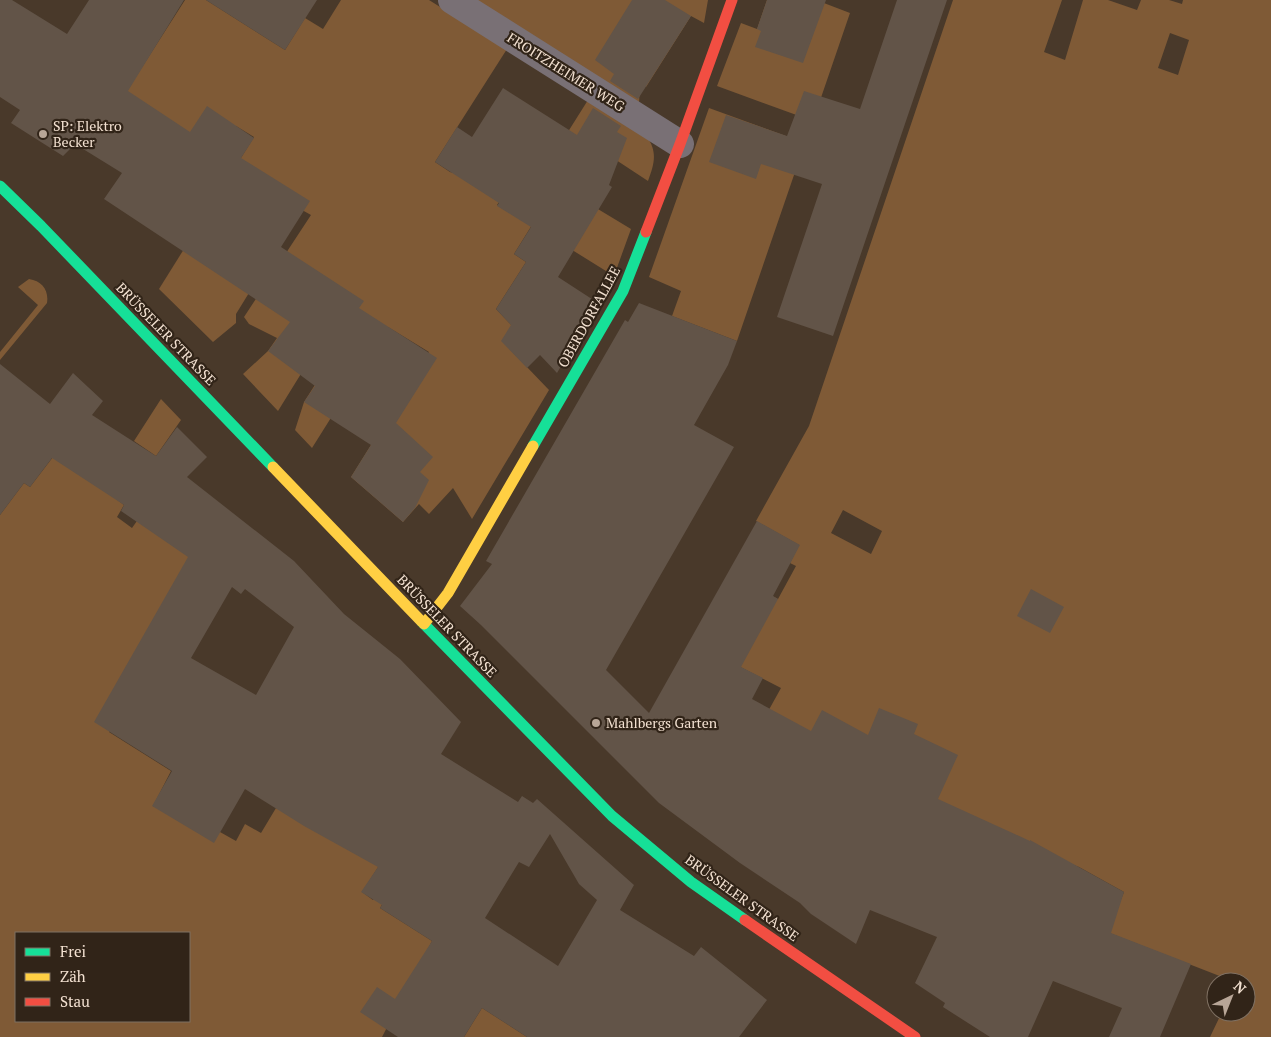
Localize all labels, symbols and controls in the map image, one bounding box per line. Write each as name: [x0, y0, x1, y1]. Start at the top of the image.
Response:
street label: FROITZHEIMER WEG: [504, 28, 629, 116]
place label: SP: Elektro Becker: [53, 116, 122, 151]
marker: SP: Elektro Becker: [37, 128, 49, 140]
street label: OBERDORFALLEE: [553, 263, 624, 371]
street label: BRÜSSELER STRASSE: [112, 278, 220, 389]
street label: BRÜSSELER STRASSE: [393, 570, 501, 681]
place label: Mahlbergs Garten: [606, 713, 718, 732]
marker: Mahlbergs Garten: [590, 717, 602, 729]
street label: BRÜSSELER STRASSE: [682, 850, 803, 945]
legend: [15, 932, 190, 1022]
text: Frei: [60, 941, 86, 961]
text: Zäh: [60, 966, 86, 986]
north arrow: [1206, 972, 1256, 1022]
text: N: [1230, 977, 1251, 998]
text: Stau: [60, 991, 90, 1011]

